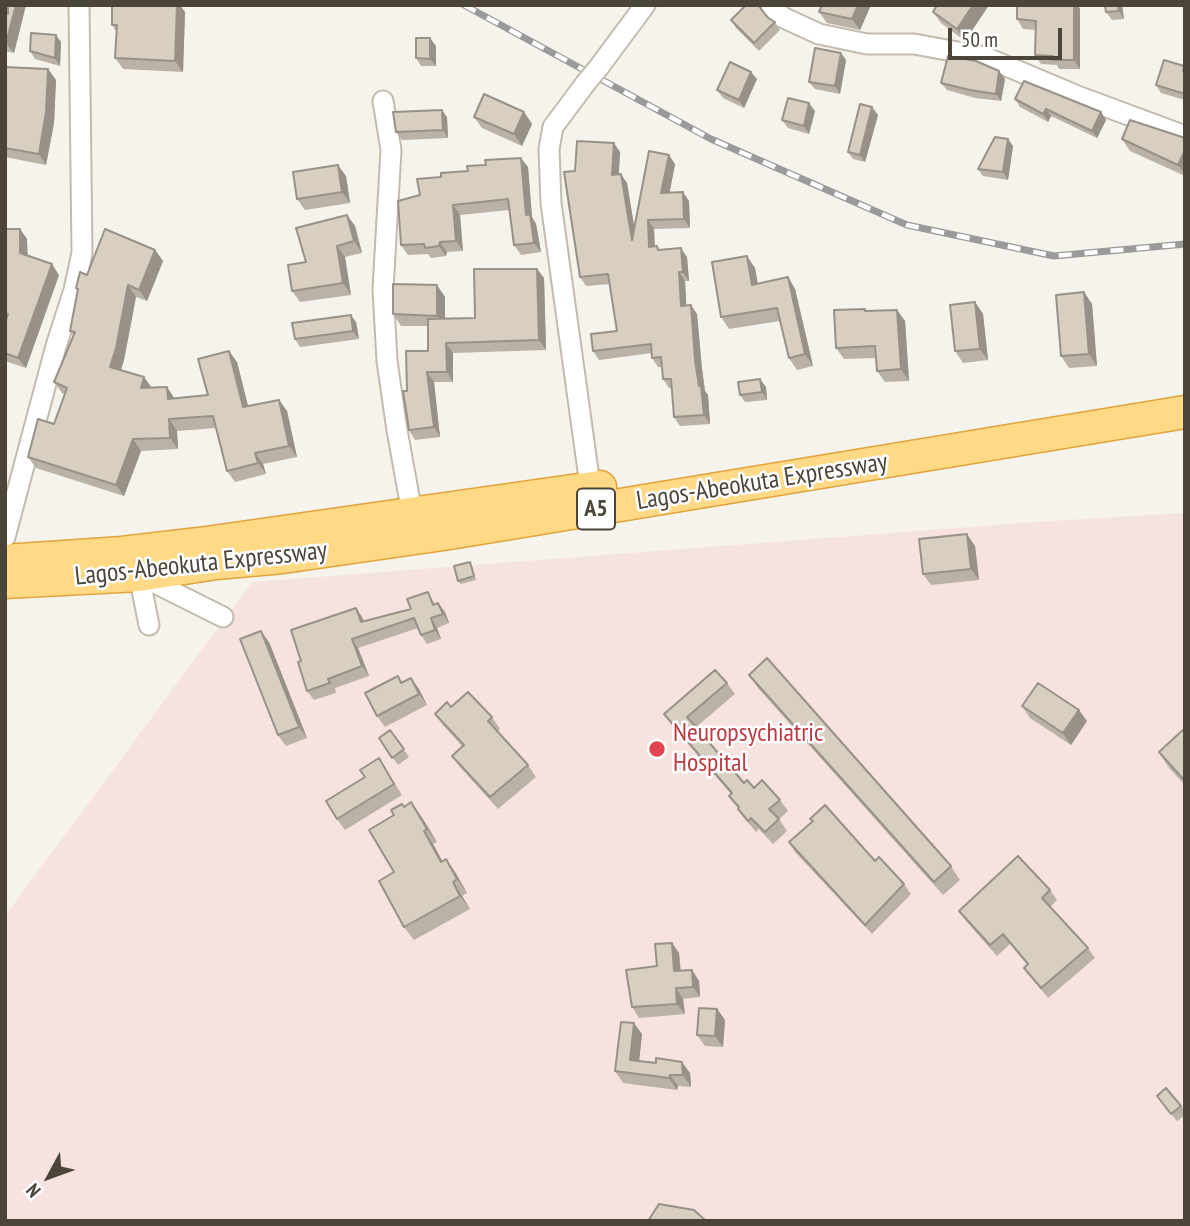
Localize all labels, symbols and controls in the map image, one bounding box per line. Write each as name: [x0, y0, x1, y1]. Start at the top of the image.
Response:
scale bar: [952, 14, 1066, 58]
text: 50 m: [961, 26, 998, 53]
street label: Lagos-Abeokuta Expressway: [634, 447, 890, 517]
road number: A5: [577, 488, 615, 530]
street label: Lagos-Abeokuta Expressway: [73, 535, 329, 593]
place label: Neuropsychiatric Hospital: [673, 718, 823, 780]
marker: Neuropsychiatric Hospital: [647, 739, 667, 759]
north arrow: [14, 1142, 84, 1212]
text: N: [21, 1179, 46, 1203]

